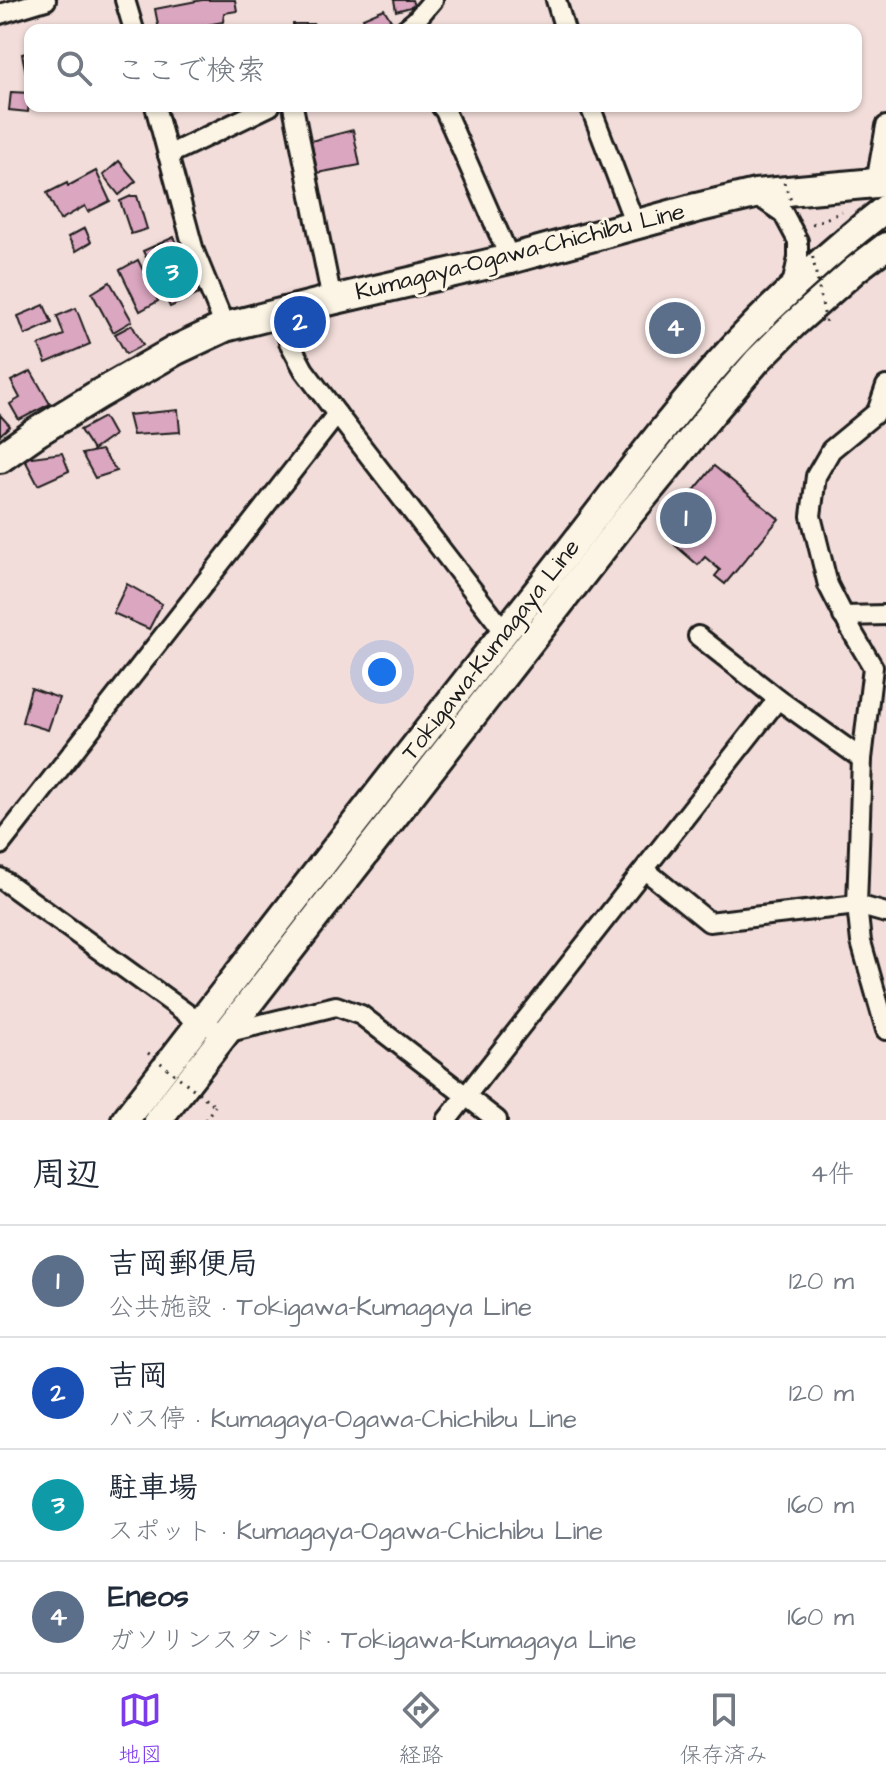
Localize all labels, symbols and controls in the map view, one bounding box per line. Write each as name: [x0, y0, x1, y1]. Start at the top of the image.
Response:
search box: [24, 24, 862, 112]
icon: search: [52, 46, 96, 90]
text: ここで検索: [116, 50, 266, 92]
street label: Kumagaya-Ogawa-Chichibu Line: [352, 195, 689, 310]
pin: 3: [146, 242, 198, 302]
pin: 2: [274, 292, 326, 352]
pin: 4: [649, 298, 701, 358]
pin: 1: [660, 488, 712, 548]
street label: Tokigawa-Kumagaya Line: [394, 532, 589, 769]
your location: [362, 652, 402, 692]
text: 周辺: [32, 1151, 100, 1199]
text: 4件: [810, 1156, 854, 1192]
text: 吉岡郵便局: [108, 1243, 258, 1285]
text: 1: [56, 1263, 60, 1299]
text: 120 m: [789, 1263, 854, 1299]
text: 公共施設 · Tokigawa-Kumagaya Line: [108, 1289, 532, 1325]
text: 吉岡: [108, 1355, 168, 1397]
text: 2: [51, 1375, 65, 1411]
text: 120 m: [789, 1375, 854, 1411]
text: バス停 · Kumagaya-Ogawa-Chichibu Line: [108, 1401, 577, 1437]
text: 駐車場: [108, 1467, 198, 1509]
text: 3: [51, 1487, 65, 1523]
text: 160 m: [787, 1487, 854, 1523]
text: スポット · Kumagaya-Ogawa-Chichibu Line: [108, 1513, 603, 1549]
text: Eneos: [108, 1576, 189, 1618]
text: 4: [49, 1599, 67, 1635]
text: 160 m: [787, 1599, 854, 1635]
text: ガソリンスタンド · Tokigawa-Kumagaya Line: [108, 1622, 637, 1658]
tab: 地図: [118, 1688, 162, 1771]
tab: 経路: [399, 1688, 443, 1771]
tab: 保存済み: [680, 1688, 768, 1771]

